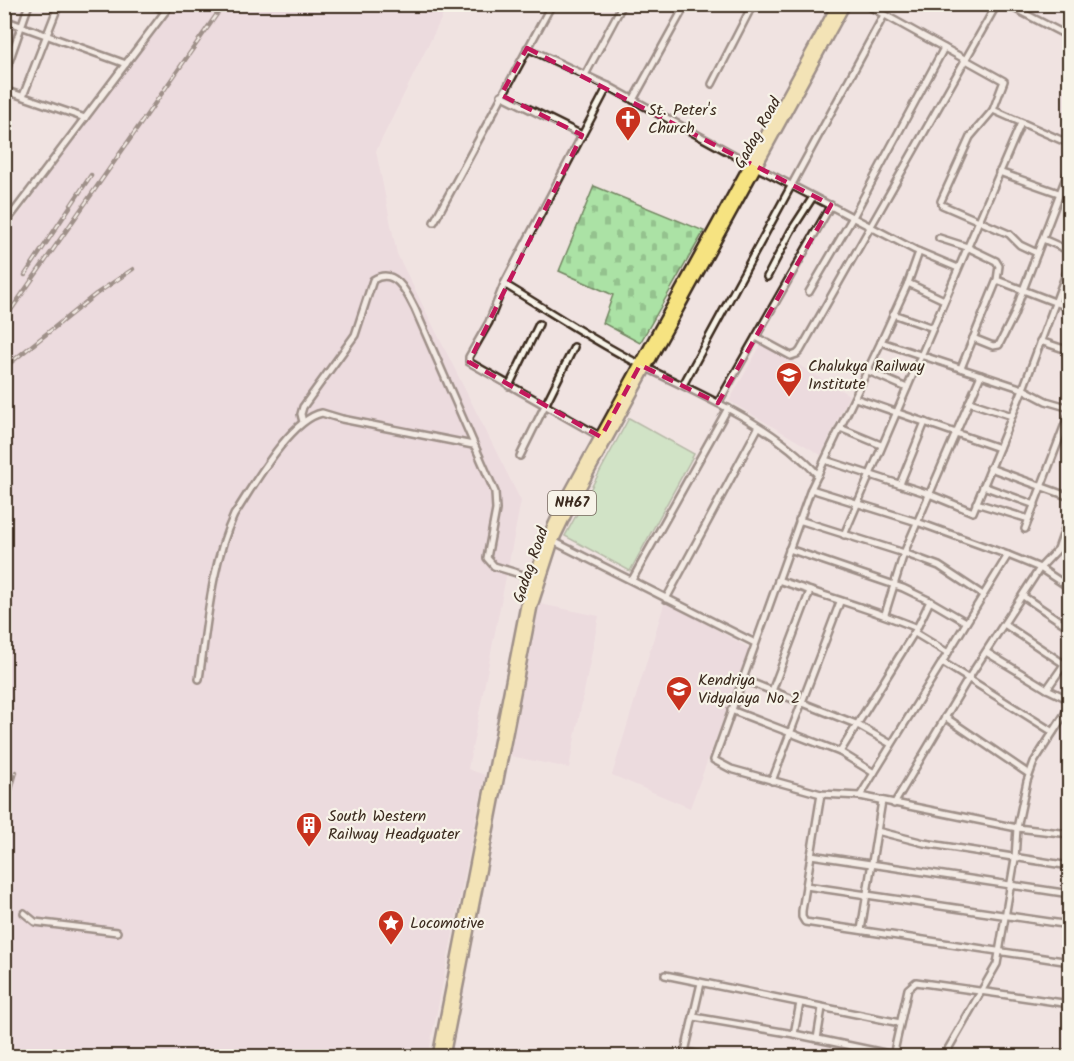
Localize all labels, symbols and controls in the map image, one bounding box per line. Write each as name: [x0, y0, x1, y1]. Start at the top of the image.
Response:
street label: Gadag Road: [728, 92, 789, 174]
place label: St. Peter's Church: [648, 98, 717, 141]
church icon: St. Peter's Church: [613, 104, 643, 142]
place label: Chalukya Railway Institute: [808, 354, 925, 397]
school or university icon: Chalukya Railway Institute: [774, 360, 804, 398]
road number: NH67: [548, 491, 596, 515]
street label: Gadag Road: [506, 523, 556, 606]
place label: Kendriya Vidyalaya No 2: [698, 668, 800, 711]
school or university icon: Kendriya Vidyalaya No 2: [664, 674, 694, 712]
place label: South Western Railway Headquater: [328, 804, 461, 847]
building icon: South Western Railway Headquater: [294, 810, 324, 848]
place icon: Locomotive: [376, 908, 406, 946]
place label: Locomotive: [410, 911, 484, 936]

